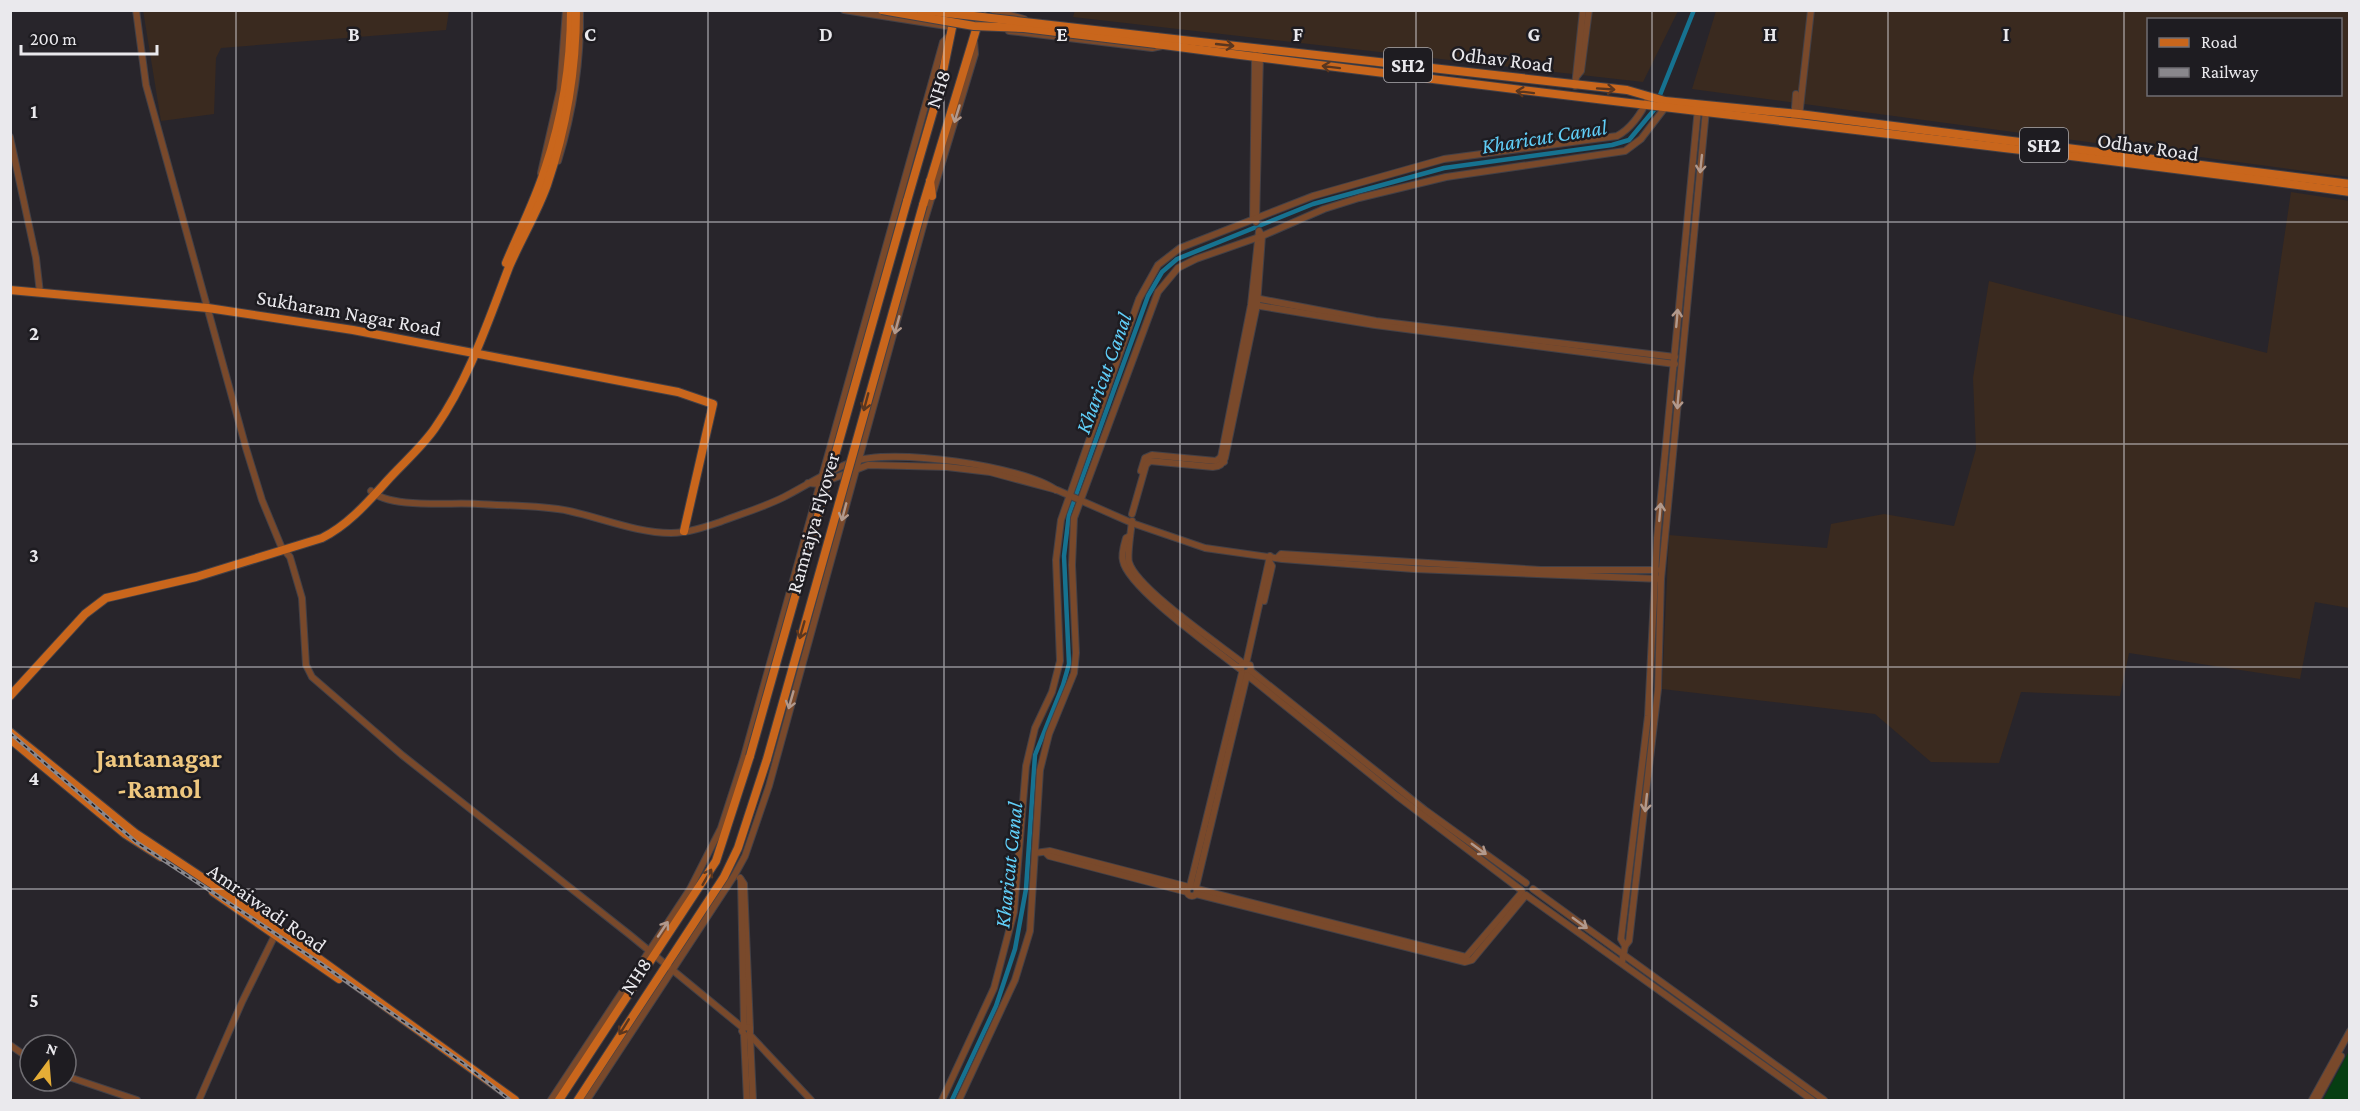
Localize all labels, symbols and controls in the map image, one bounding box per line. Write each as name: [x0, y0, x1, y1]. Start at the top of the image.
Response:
scale bar: [21, 18, 158, 56]
legend: [2147, 18, 2342, 96]
text: B: [348, 23, 360, 45]
text: C: [584, 23, 596, 45]
text: D: [819, 23, 833, 45]
text: E: [1056, 23, 1068, 45]
text: F: [1293, 23, 1304, 45]
text: G: [1528, 23, 1541, 45]
text: H: [1763, 23, 1777, 45]
text: I: [2003, 23, 2010, 45]
text: 200 m: [30, 29, 77, 49]
text: Road: [2201, 32, 2238, 52]
one-way arrow: [1214, 40, 1234, 51]
street label: Odhav Road: [1450, 41, 1554, 77]
road number: SH2: [1384, 48, 1432, 82]
one-way arrow: [1322, 61, 1342, 72]
text: Railway: [2201, 62, 2259, 82]
street label: NH8: [921, 67, 955, 111]
one-way arrow: [1596, 83, 1616, 94]
one-way arrow: [1515, 86, 1535, 97]
text: 1: [30, 100, 38, 122]
one-way arrow: [951, 104, 962, 123]
water label: Kharicut Canal: [1480, 114, 1609, 159]
road number: SH2: [2020, 128, 2068, 162]
street label: Odhav Road: [2096, 128, 2200, 166]
one-way arrow: [1695, 153, 1706, 173]
street label: Sukharam Nagar Road: [255, 285, 443, 341]
one-way arrow: [1672, 308, 1683, 328]
water label: Kharicut Canal: [1070, 309, 1137, 437]
one-way arrow: [890, 315, 902, 334]
text: 2: [29, 322, 39, 344]
one-way arrow: [1672, 389, 1683, 409]
one-way arrow: [859, 392, 871, 411]
street label: Ramrajya Flyover: [781, 449, 845, 596]
one-way arrow: [1654, 502, 1665, 522]
one-way arrow: [838, 503, 849, 522]
text: 3: [29, 544, 39, 566]
one-way arrow: [796, 621, 807, 640]
one-way arrow: [785, 690, 797, 709]
district label: Jantanagar -Ramol: [93, 743, 222, 804]
text: 4: [29, 767, 40, 789]
one-way arrow: [1640, 793, 1651, 813]
water label: Kharicut Canal: [989, 800, 1028, 929]
one-way arrow: [1471, 843, 1487, 855]
street label: Amraiwadi Road: [203, 858, 331, 958]
one-way arrow: [702, 869, 714, 886]
one-way arrow: [1572, 917, 1588, 929]
one-way arrow: [657, 920, 670, 937]
street label: NH8: [615, 953, 657, 999]
text: 5: [29, 989, 39, 1011]
one-way arrow: [618, 1019, 631, 1036]
north arrow: [18, 1033, 78, 1093]
text: N: [44, 1039, 60, 1059]

